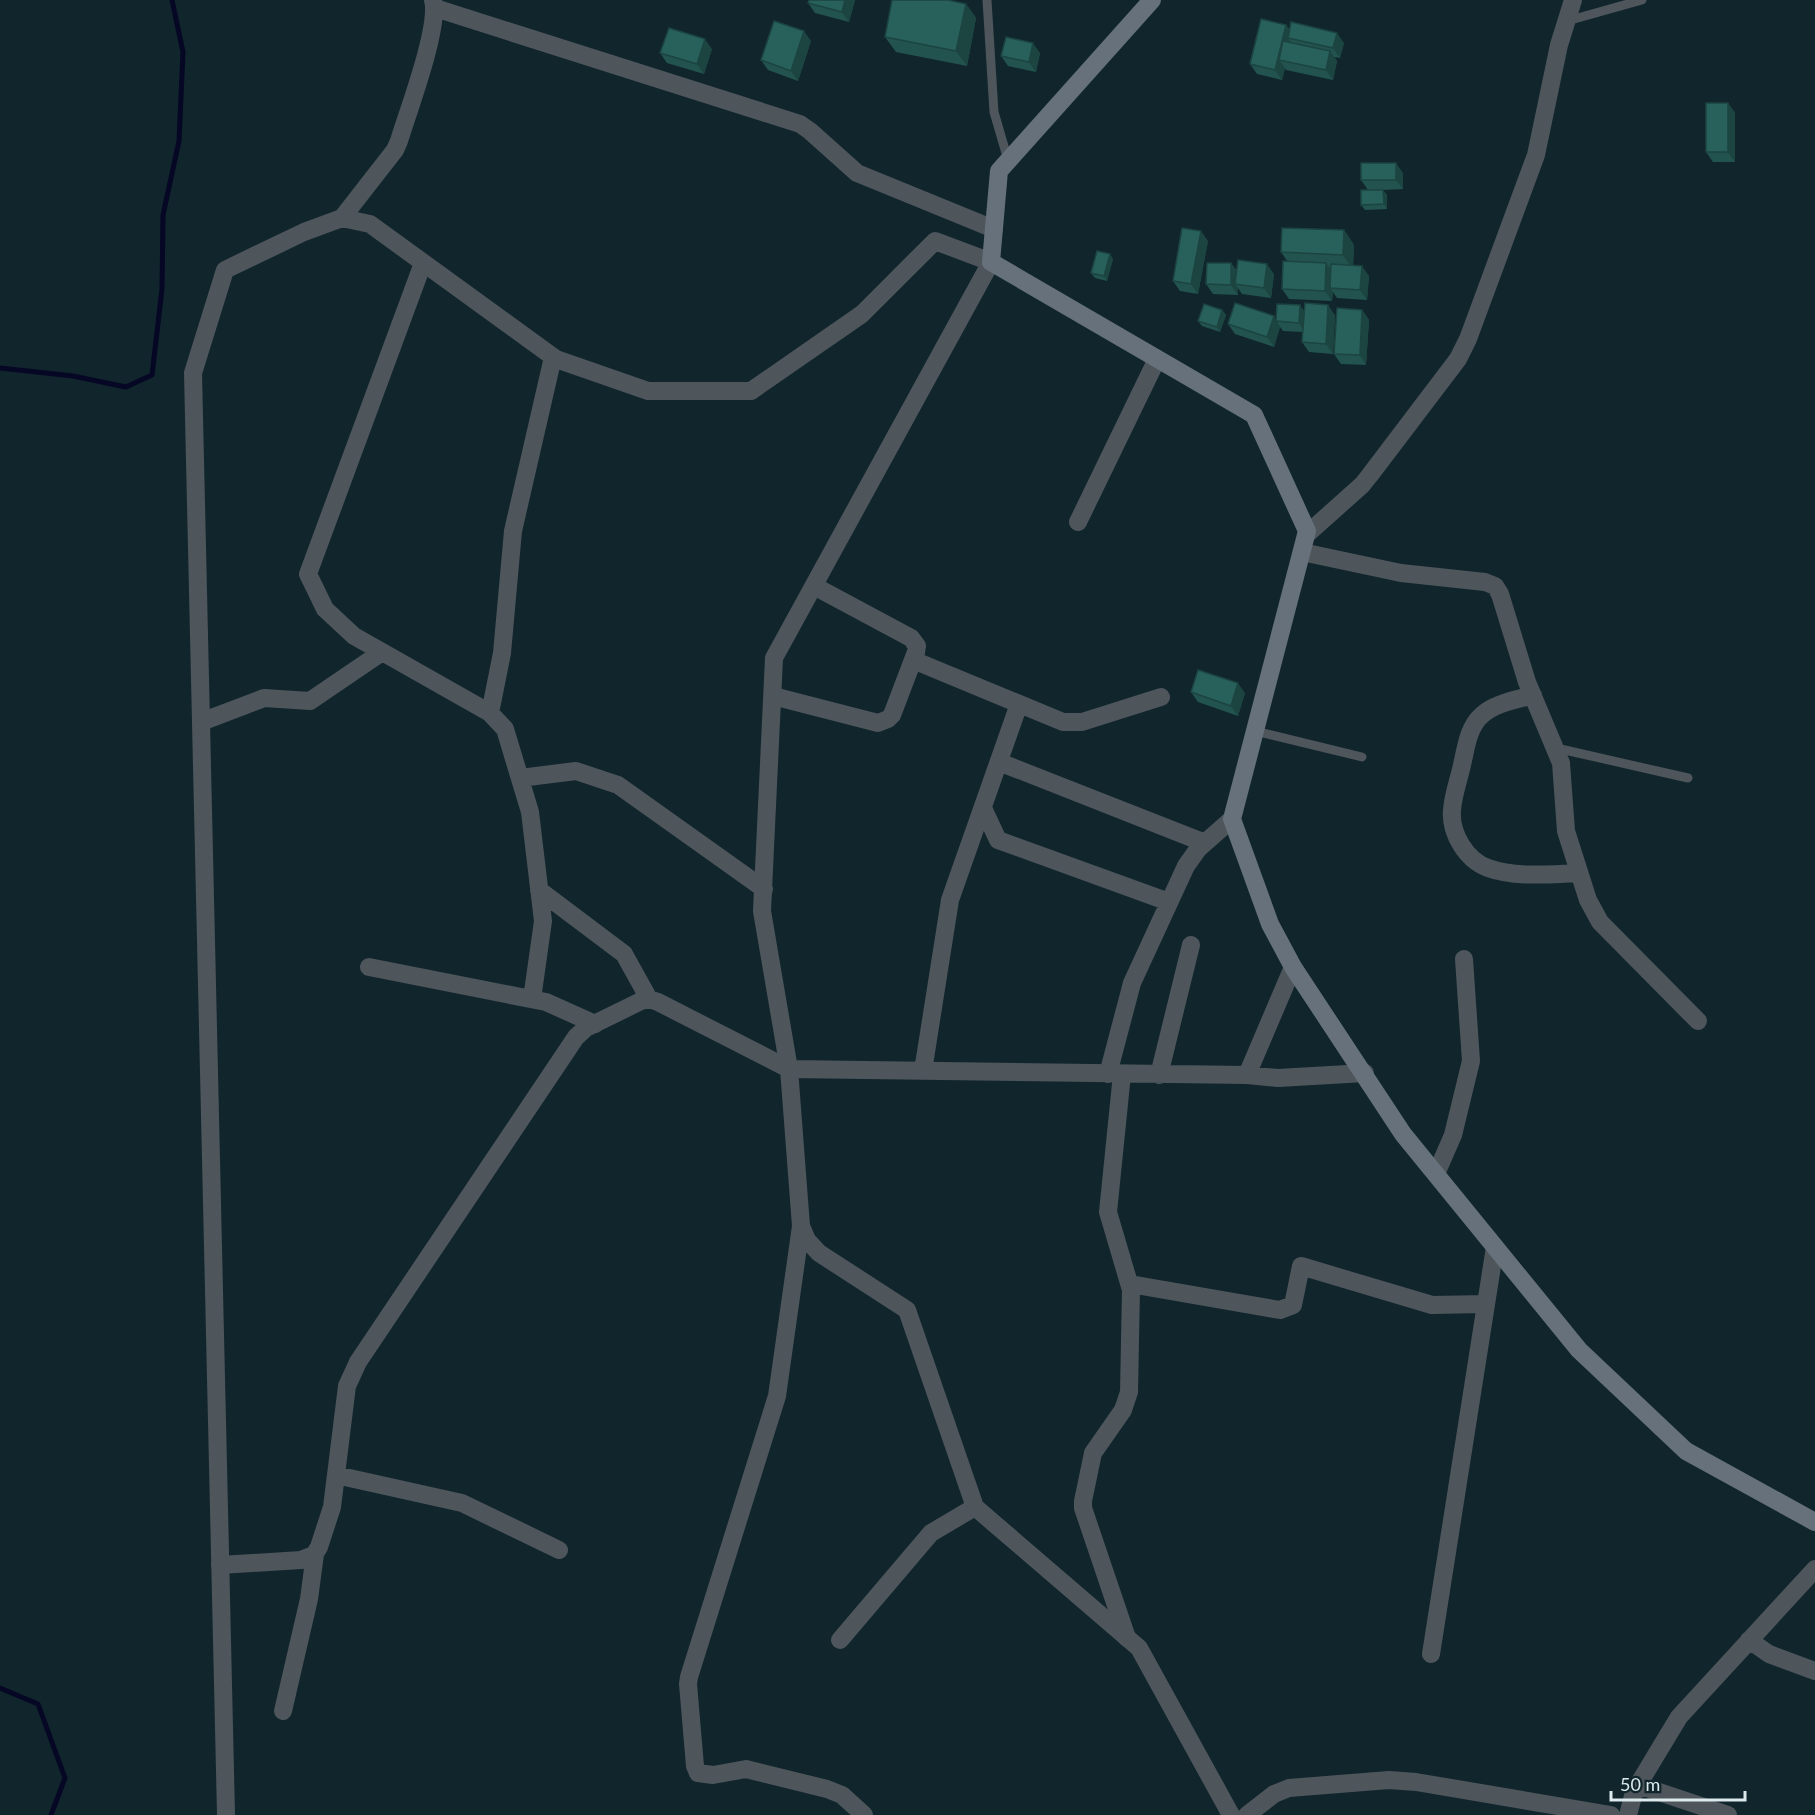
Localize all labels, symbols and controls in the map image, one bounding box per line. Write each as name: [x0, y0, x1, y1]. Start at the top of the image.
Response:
scale bar: [1611, 1764, 1744, 1802]
text: 50 m: [1620, 1773, 1660, 1795]

